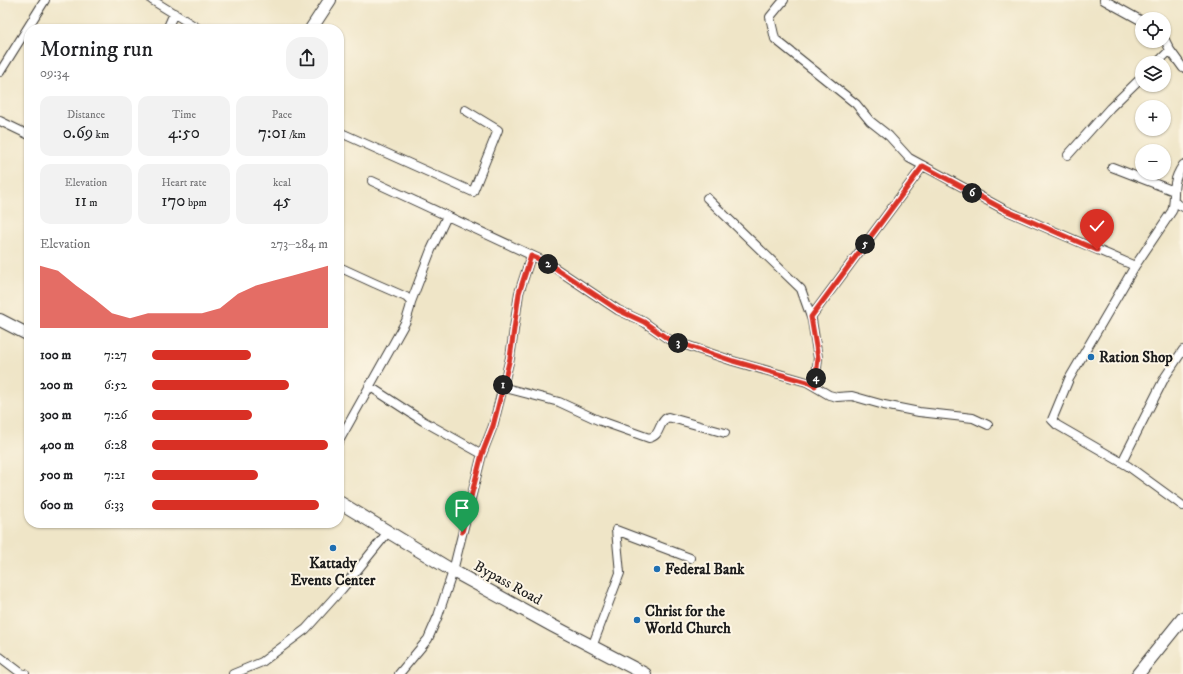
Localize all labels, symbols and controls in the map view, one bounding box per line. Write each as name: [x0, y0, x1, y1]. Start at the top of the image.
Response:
map controls: [1135, 12, 1171, 180]
button: locate: [1135, 12, 1171, 48]
text: Morning run: [40, 36, 153, 63]
button: share: [286, 37, 328, 79]
button: layers: [1135, 56, 1171, 92]
text: 09:34: [40, 65, 69, 81]
button: +: [1135, 100, 1171, 136]
text: Distance: [67, 108, 105, 122]
text: Time: [172, 108, 196, 122]
text: Pace: [272, 108, 292, 122]
text: 0.69: [63, 122, 93, 144]
text: 4:50: [168, 122, 200, 144]
text: 7:01: [258, 122, 287, 144]
text: km: [93, 128, 109, 142]
text: /km: [287, 128, 306, 142]
button: −: [1135, 144, 1171, 180]
text: Elevation: [65, 176, 107, 190]
text: Heart rate: [161, 176, 207, 190]
text: kcal: [273, 176, 291, 190]
pin: 6: [962, 183, 982, 203]
text: 6: [969, 186, 975, 200]
text: 11: [74, 190, 87, 212]
text: 170: [161, 190, 186, 212]
text: 45: [273, 190, 291, 212]
text: m: [87, 196, 98, 210]
text: bpm: [186, 196, 207, 210]
pin: [1080, 209, 1114, 250]
icon: check: [1086, 215, 1108, 237]
pin: 5: [855, 234, 875, 254]
text: Elevation: [40, 236, 90, 252]
text: 273–284 m: [270, 236, 328, 252]
text: 5: [862, 237, 868, 251]
pin: 2: [538, 254, 558, 274]
text: 2: [545, 257, 551, 271]
pin: 3: [668, 333, 688, 353]
text: 3: [676, 336, 680, 350]
text: 100 m: [40, 347, 71, 363]
text: 7:27: [104, 347, 127, 363]
place label: Ration Shop: [1099, 348, 1173, 367]
marker: Ration Shop: [1086, 352, 1096, 362]
pin: 4: [806, 368, 826, 388]
text: 4: [813, 371, 819, 385]
pin: 1: [493, 375, 513, 395]
text: 200 m: [40, 377, 73, 393]
text: 6:52: [104, 377, 127, 393]
text: 1: [501, 378, 505, 392]
text: 300 m: [40, 407, 71, 423]
text: 7:26: [104, 407, 127, 423]
text: 400 m: [40, 437, 74, 453]
text: 6:28: [104, 437, 127, 453]
text: 500 m: [40, 467, 73, 483]
text: 7:21: [104, 467, 125, 483]
pin: [445, 491, 479, 532]
text: 600 m: [40, 497, 73, 513]
text: 6:33: [104, 497, 124, 513]
icon: arrive: [451, 497, 473, 519]
marker: Kattady Events Center: [328, 543, 338, 553]
place label: Kattady Events Center: [291, 554, 376, 590]
street label: Bypass Road: [471, 557, 546, 610]
place label: Federal Bank: [665, 560, 745, 579]
marker: Federal Bank: [652, 564, 662, 574]
place label: Christ for the World Church: [644, 602, 731, 638]
marker: Christ for the World Church: [632, 615, 642, 625]

